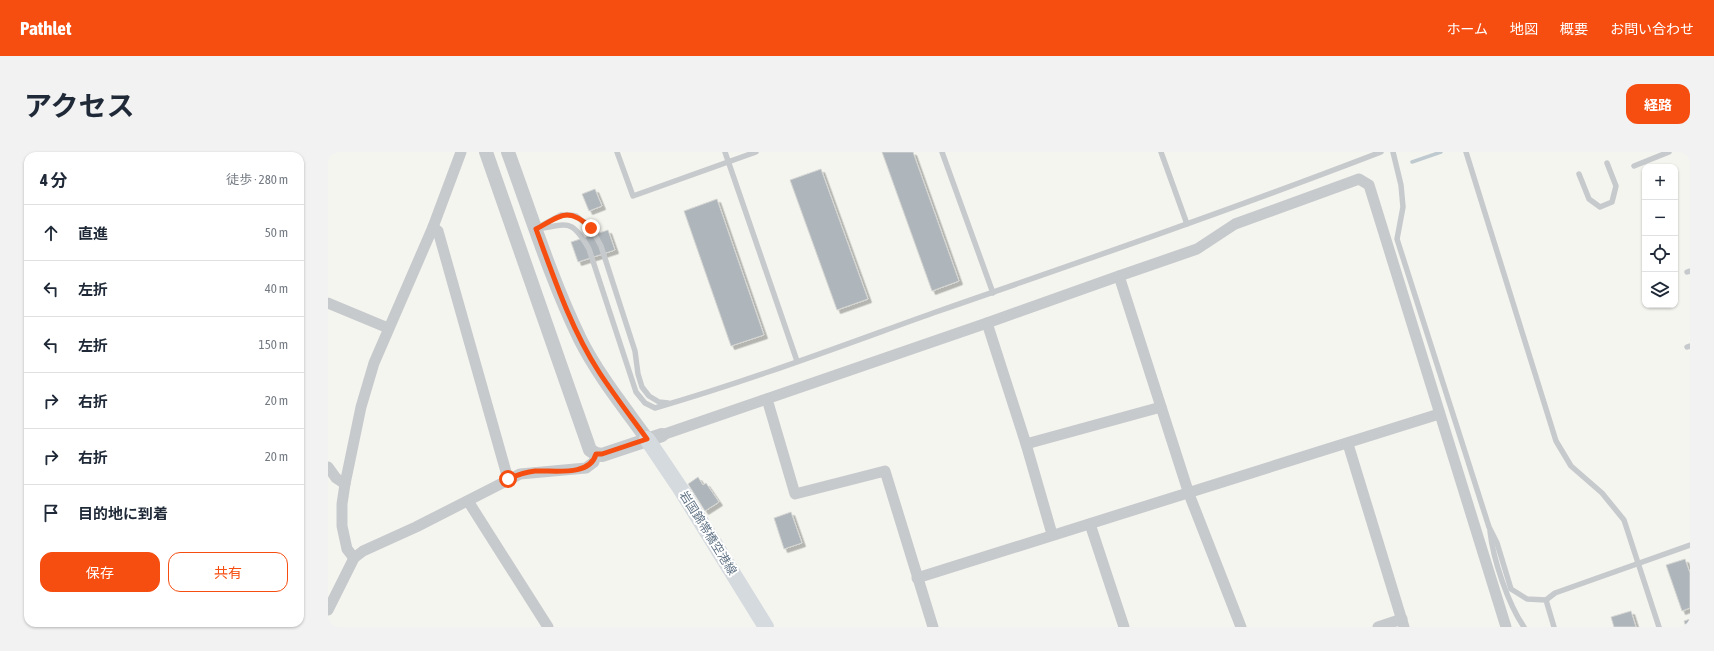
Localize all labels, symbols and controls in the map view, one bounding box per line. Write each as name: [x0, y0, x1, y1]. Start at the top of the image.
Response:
text: Pathlet: [20, 17, 71, 39]
text: ホーム: [1446, 21, 1488, 37]
text: 地図: [1510, 21, 1538, 37]
text: 概要: [1560, 21, 1588, 37]
text: お問い合わせ: [1610, 21, 1694, 37]
button: 経路: [1626, 84, 1690, 124]
text: アクセス: [24, 90, 135, 122]
map controls: [1642, 164, 1678, 308]
button: +: [1642, 164, 1678, 200]
text: 4 分: [40, 170, 67, 190]
text: 徒歩 · 280 m: [226, 172, 288, 187]
button: −: [1642, 200, 1678, 236]
route end: [582, 219, 600, 237]
icon: ahead: [40, 222, 62, 244]
text: 直進: [78, 225, 108, 242]
text: 50 m: [265, 225, 288, 240]
button: locate: [1642, 236, 1678, 272]
button: layers: [1642, 272, 1678, 308]
icon: left: [40, 278, 62, 300]
text: 左折: [78, 281, 108, 298]
text: 40 m: [265, 281, 288, 296]
icon: left: [40, 334, 62, 356]
text: 左折: [78, 337, 108, 354]
text: 150 m: [259, 337, 288, 352]
icon: right: [40, 390, 62, 412]
text: 右折: [78, 393, 108, 410]
text: 20 m: [265, 393, 288, 408]
icon: right: [40, 446, 62, 468]
text: 右折: [78, 449, 108, 466]
text: 20 m: [265, 449, 288, 464]
route start: [499, 470, 517, 488]
street label: 岩国錦帯橋空港線: [677, 489, 739, 577]
icon: arrive: [40, 502, 62, 524]
text: 目的地に到着: [78, 505, 168, 522]
button: 保存: [40, 552, 160, 592]
button: 共有: [168, 552, 288, 592]

